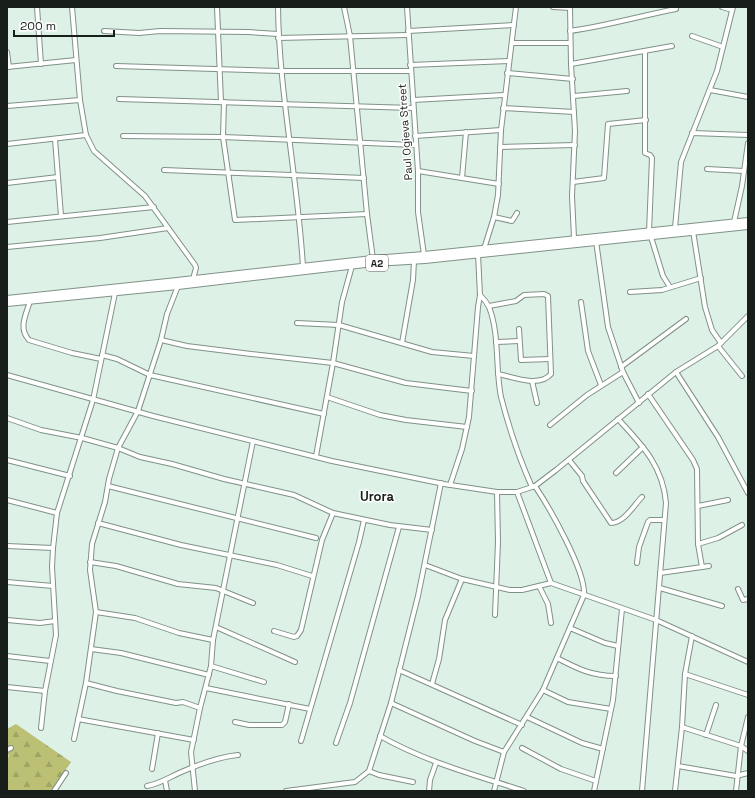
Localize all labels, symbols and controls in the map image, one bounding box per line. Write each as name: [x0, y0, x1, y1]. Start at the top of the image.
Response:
scale bar: [14, 12, 114, 38]
text: 200 m: [20, 18, 56, 34]
street label: Paul Ogieva Street: [395, 83, 415, 181]
road number: A2: [366, 255, 388, 271]
district label: Urora: [360, 488, 395, 505]

